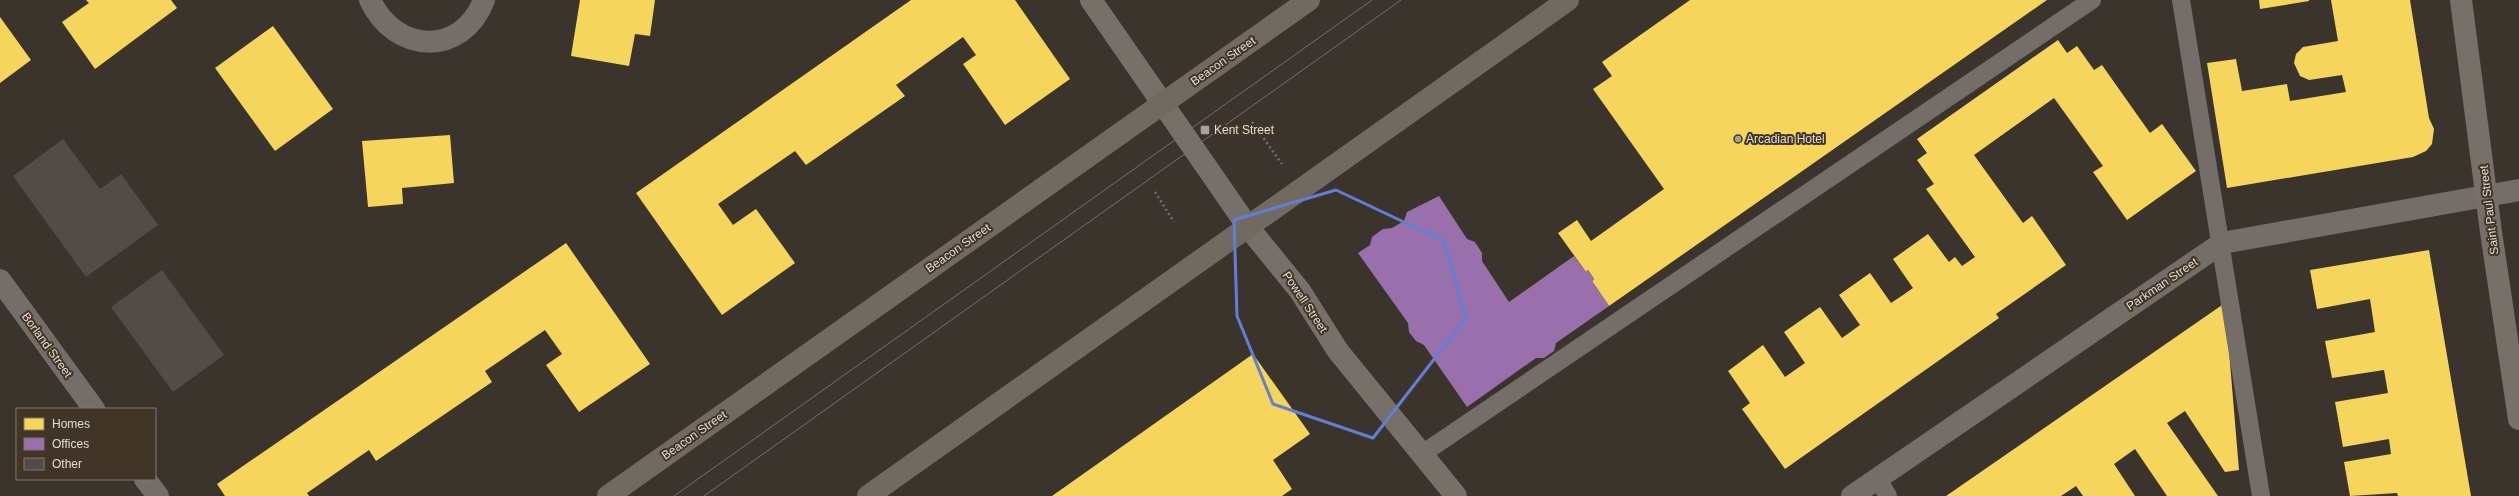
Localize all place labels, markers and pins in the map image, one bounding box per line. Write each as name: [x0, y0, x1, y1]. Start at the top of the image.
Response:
place label: Kent Street: [1214, 123, 1275, 137]
marker: Kent Street: [1199, 124, 1211, 136]
place label: Arcadian Hotel: [1746, 132, 1825, 146]
marker: Arcadian Hotel: [1733, 134, 1743, 144]

